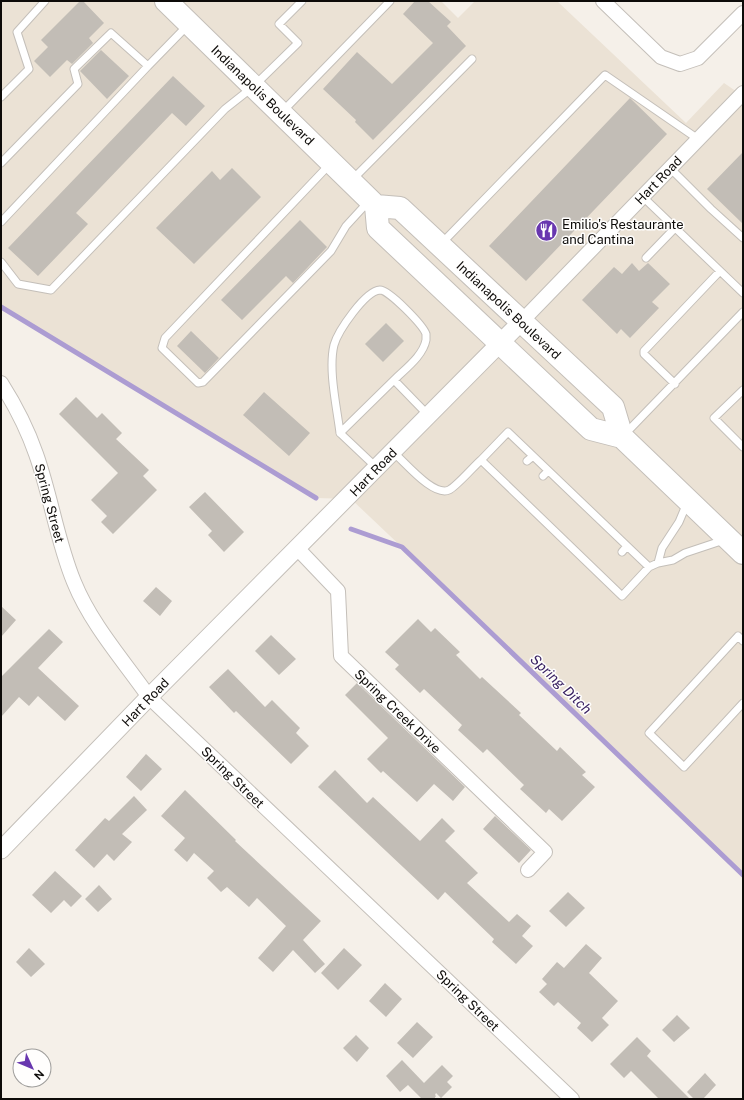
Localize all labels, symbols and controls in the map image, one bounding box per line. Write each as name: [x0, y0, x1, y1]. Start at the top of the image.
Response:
street label: Indianapolis Boulevard: [208, 42, 317, 148]
street label: Hart Road: [632, 153, 685, 207]
place label: Emilio's Restaurante and Cantina: [562, 217, 684, 247]
restaurant icon: Emilio's Restaurante and Cantina: [534, 218, 560, 244]
street label: Indianapolis Boulevard: [453, 258, 564, 363]
street label: Hart Road: [347, 445, 400, 499]
street label: Spring Street: [32, 462, 67, 544]
water label: Spring Ditch: [527, 651, 595, 717]
street label: Spring Creek Drive: [352, 666, 444, 756]
street label: Hart Road: [119, 675, 172, 729]
street label: Spring Street: [198, 744, 267, 811]
street label: Spring Street: [433, 967, 502, 1034]
north arrow: [12, 1048, 52, 1088]
text: N: [32, 1068, 46, 1082]

